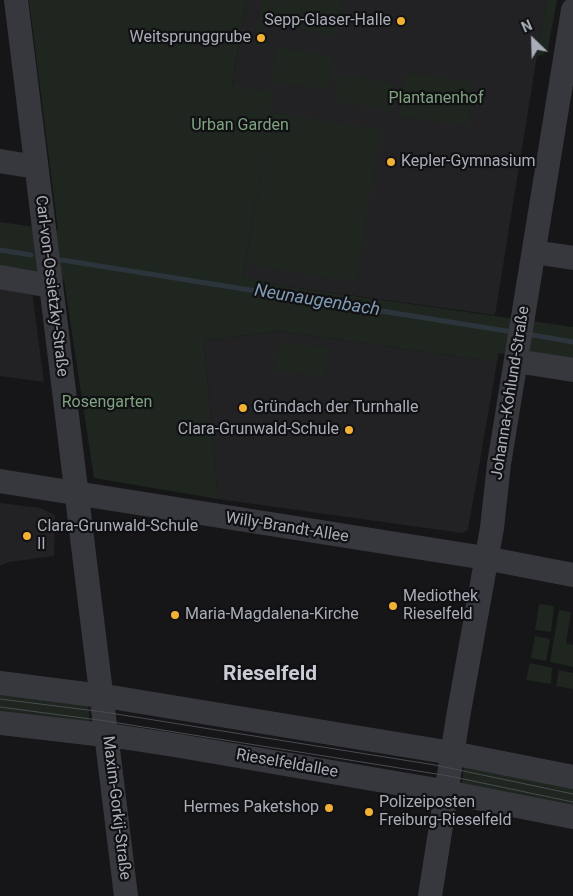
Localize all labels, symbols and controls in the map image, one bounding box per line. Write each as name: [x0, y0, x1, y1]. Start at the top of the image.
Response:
place label: Sepp-Glaser-Halle: [264, 11, 391, 31]
marker: Sepp-Glaser-Halle: [395, 15, 407, 27]
north arrow: [508, 15, 558, 65]
text: N: [519, 17, 535, 36]
place label: Weitsprunggrube: [129, 28, 251, 48]
marker: Weitsprunggrube: [255, 32, 267, 44]
park label: Plantanenhof: [388, 89, 484, 109]
park label: Urban Garden: [191, 116, 289, 136]
place label: Kepler-Gymnasium: [401, 152, 536, 172]
marker: Kepler-Gymnasium: [385, 156, 397, 168]
street label: Carl-von-Ossietzky-Straße: [30, 194, 72, 378]
water label: Neunaugenbach: [253, 280, 381, 322]
street label: Johanna-Kohlund-Straße: [488, 305, 534, 481]
park label: Rosengarten: [62, 393, 152, 413]
place label: Gründach der Turnhalle: [253, 398, 418, 418]
marker: Gründach der Turnhalle: [237, 402, 249, 414]
place label: Clara-Grunwald-Schule: [178, 420, 339, 440]
marker: Clara-Grunwald-Schule: [343, 424, 355, 436]
street label: Willy-Brandt-Allee: [224, 509, 350, 547]
place label: Clara-Grunwald-Schule II: [37, 517, 198, 555]
marker: Clara-Grunwald-Schule II: [21, 530, 33, 542]
place label: Mediothek Rieselfeld: [403, 587, 478, 625]
marker: Mediothek Rieselfeld: [387, 600, 399, 612]
place label: Maria-Magdalena-Kirche: [185, 605, 359, 625]
marker: Maria-Magdalena-Kirche: [169, 609, 181, 621]
district label: Rieselfeld: [223, 662, 317, 688]
street label: Maxim-Gorkij-Straße: [98, 735, 134, 881]
street label: Rieselfeldallee: [235, 746, 339, 782]
place label: Polizeiposten Freiburg-Rieselfeld: [379, 793, 511, 831]
place label: Hermes Paketshop: [183, 798, 319, 818]
marker: Hermes Paketshop: [323, 802, 335, 814]
marker: Polizeiposten Freiburg-Rieselfeld: [363, 806, 375, 818]

